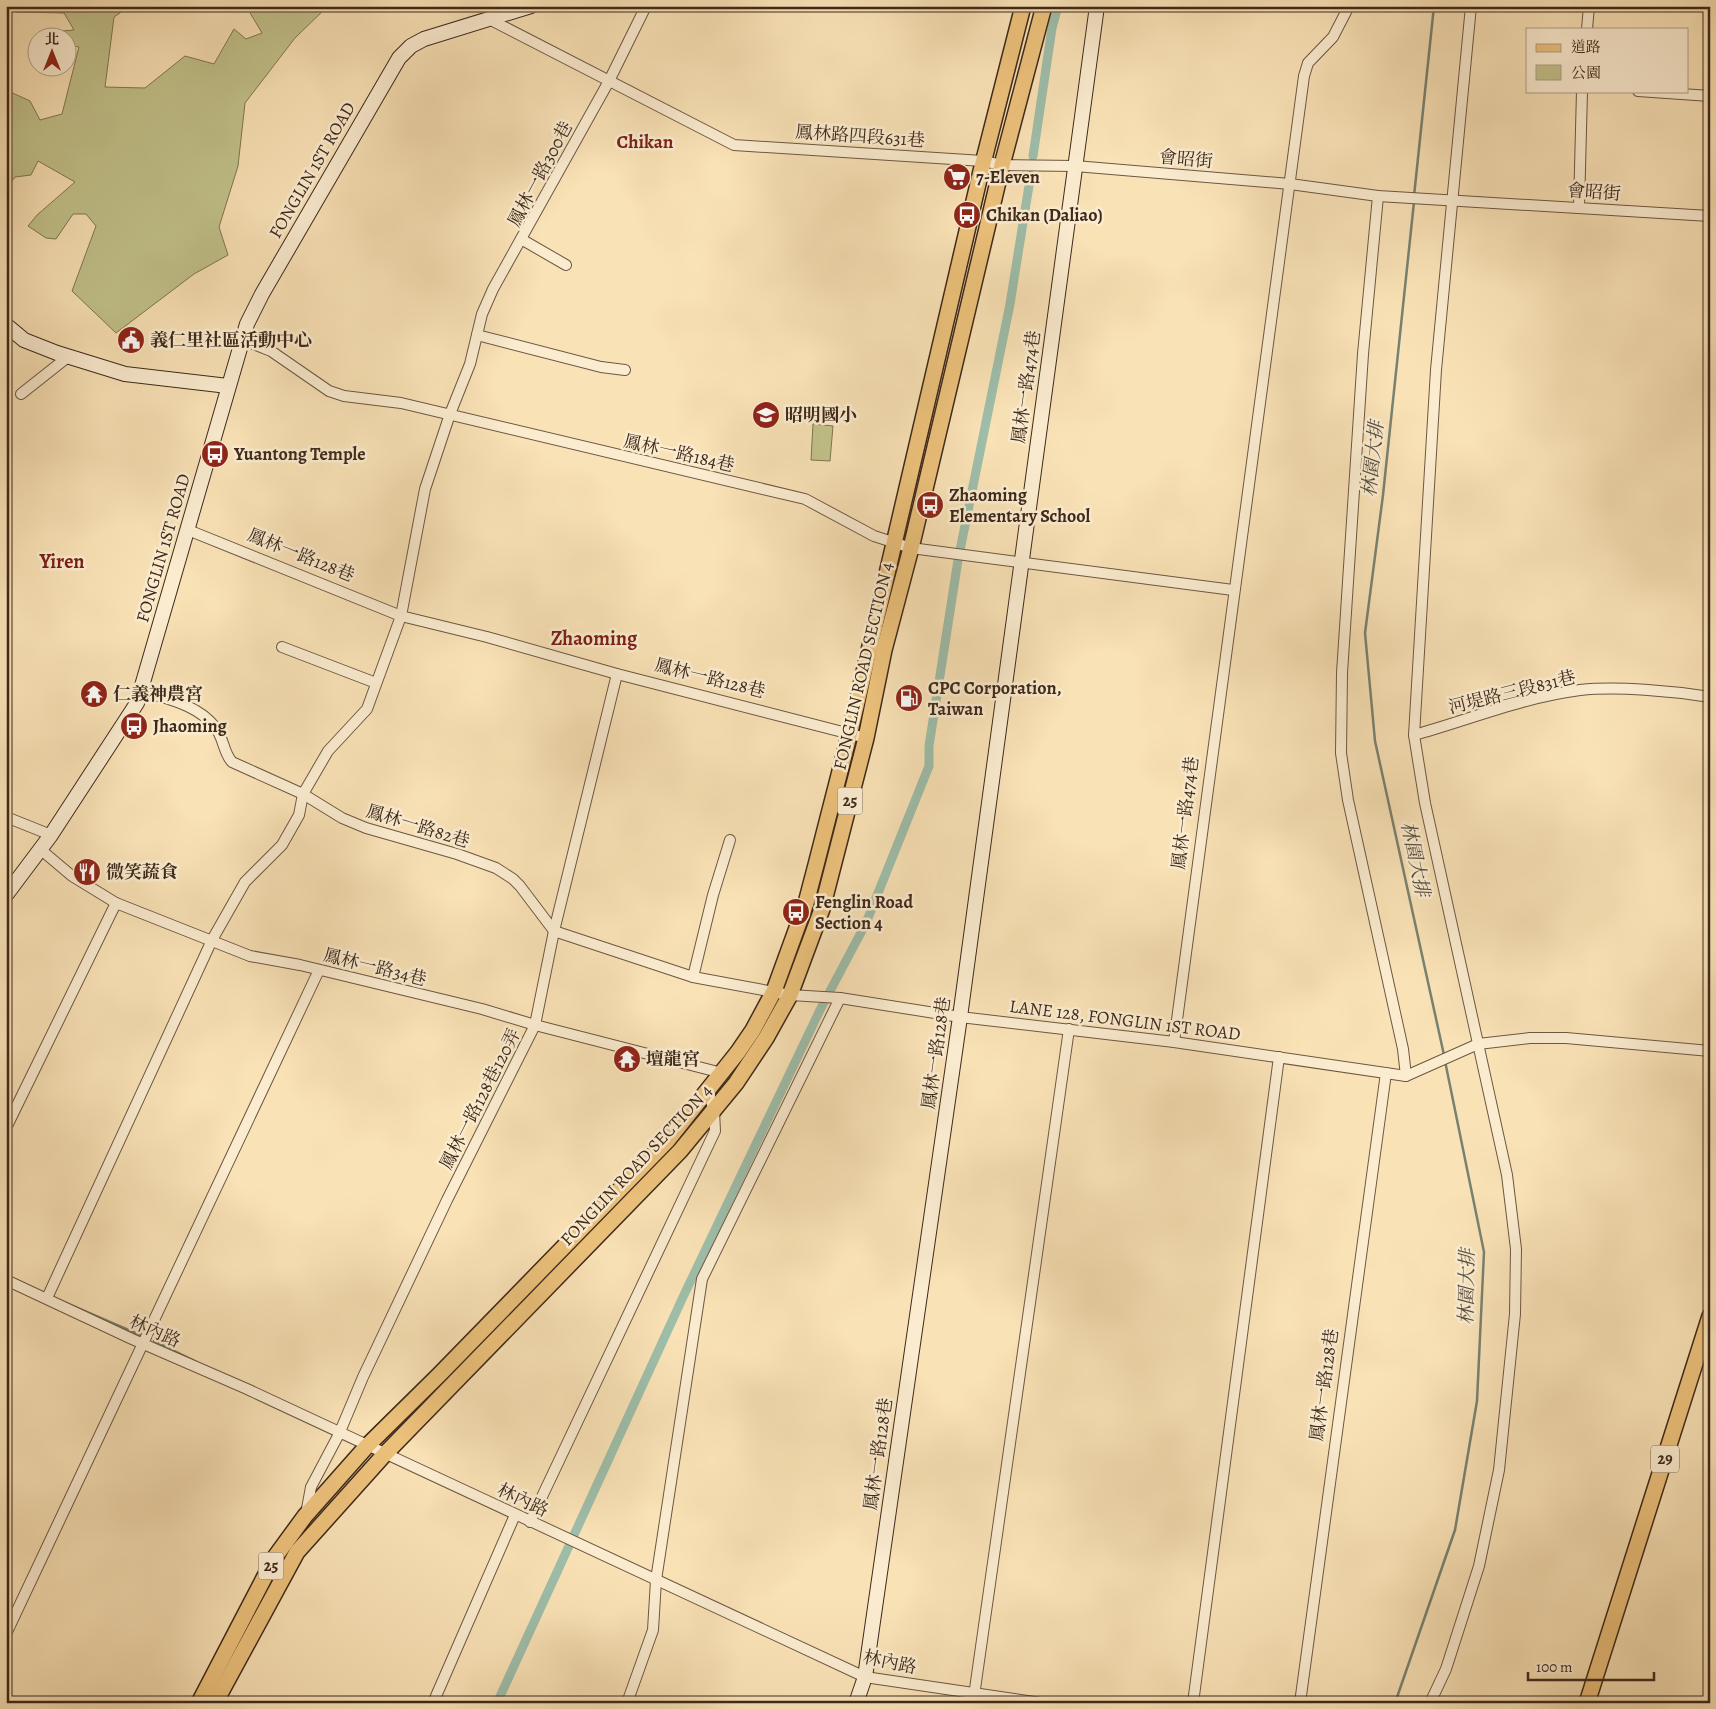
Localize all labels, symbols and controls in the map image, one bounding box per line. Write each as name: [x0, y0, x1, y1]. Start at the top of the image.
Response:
north arrow: [28, 28, 78, 78]
legend: [1526, 28, 1688, 92]
text: 北: [45, 30, 59, 49]
text: 道路: [1571, 37, 1601, 57]
text: 公園: [1571, 63, 1601, 83]
street label: FONGLIN 1ST ROAD: [263, 98, 361, 242]
street label: 鳳林一路300巷: [502, 117, 578, 231]
street label: 鳳林路四段631巷: [794, 119, 926, 153]
district label: Chikan: [616, 129, 674, 155]
street label: 會昭街: [1158, 145, 1214, 173]
supermarket icon: 7-Eleven: [942, 162, 972, 192]
place label: 7-Eleven: [976, 165, 1040, 189]
street label: 會昭街: [1566, 178, 1622, 206]
bus stop icon: Chikan (Daliao): [952, 200, 982, 230]
place label: Chikan (Daliao): [986, 203, 1103, 227]
public building icon: 義仁里社區活動中心: [116, 325, 146, 355]
place label: 義仁里社區活動中心: [150, 328, 312, 352]
street label: 鳳林一路474巷: [1006, 329, 1046, 445]
school or university icon: 昭明國小: [751, 400, 781, 430]
place label: 昭明國小: [785, 403, 857, 427]
water label: 林園大排: [1356, 417, 1390, 498]
street label: 鳳林一路184巷: [621, 429, 737, 477]
bus stop icon: Yuantong Temple: [200, 439, 230, 469]
place label: Yuantong Temple: [233, 442, 366, 466]
street label: FONGLIN 1ST ROAD: [130, 471, 196, 625]
place label: Zhaoming Elementary School: [949, 483, 1091, 528]
bus stop icon: Zhaoming Elementary School: [915, 490, 945, 520]
street label: 鳳林一路128巷: [244, 523, 358, 587]
district label: Yiren: [38, 548, 85, 575]
street label: FONGLIN ROAD SECTION 4: [827, 560, 899, 772]
district label: Zhaoming: [551, 625, 638, 652]
street label: 鳳林一路128巷: [652, 653, 768, 703]
street label: 河堤路三段831巷: [1446, 665, 1578, 719]
place label: CPC Corporation, Taiwan: [928, 676, 1062, 721]
temple icon: 仁義神農宮: [79, 679, 109, 709]
place label: 仁義神農宮: [113, 682, 203, 706]
fuel station icon: CPC Corporation, Taiwan: [894, 683, 924, 713]
bus stop icon: Jhaoming: [119, 711, 149, 741]
place label: Jhaoming: [153, 714, 228, 738]
street label: 鳳林一路474巷: [1166, 755, 1204, 871]
road number: 25: [838, 788, 862, 814]
street label: 鳳林一路82巷: [363, 799, 473, 853]
water label: 林園大排: [1394, 819, 1436, 902]
restaurant icon: 微笑蔬食: [72, 857, 102, 887]
place label: 微笑蔬食: [106, 860, 178, 884]
place label: Fenglin Road Section 4: [815, 890, 914, 935]
bus stop icon: Fenglin Road Section 4: [781, 897, 811, 927]
street label: 鳳林一路34巷: [321, 943, 429, 991]
street label: LANE 128, FONGLIN 1ST ROAD: [1008, 994, 1242, 1046]
street label: 鳳林一路128巷: [916, 995, 956, 1111]
street label: 鳳林一路128巷120弄: [434, 1024, 526, 1174]
temple icon: 壇龍宮: [612, 1044, 642, 1074]
place label: 壇龍宮: [646, 1047, 700, 1071]
street label: FONGLIN ROAD SECTION 4: [555, 1079, 717, 1251]
water label: 林園大排: [1453, 1246, 1481, 1325]
street label: 林內路: [125, 1309, 185, 1353]
street label: 鳳林一路128巷: [1304, 1327, 1344, 1443]
street label: 鳳林一路128巷: [858, 1396, 898, 1512]
road number: 29: [1651, 1446, 1679, 1472]
street label: 林內路: [493, 1478, 553, 1522]
road number: 25: [258, 1552, 284, 1580]
street label: 林內路: [861, 1645, 919, 1679]
scale bar: [1528, 1649, 1655, 1681]
text: 100 m: [1536, 1657, 1573, 1677]

